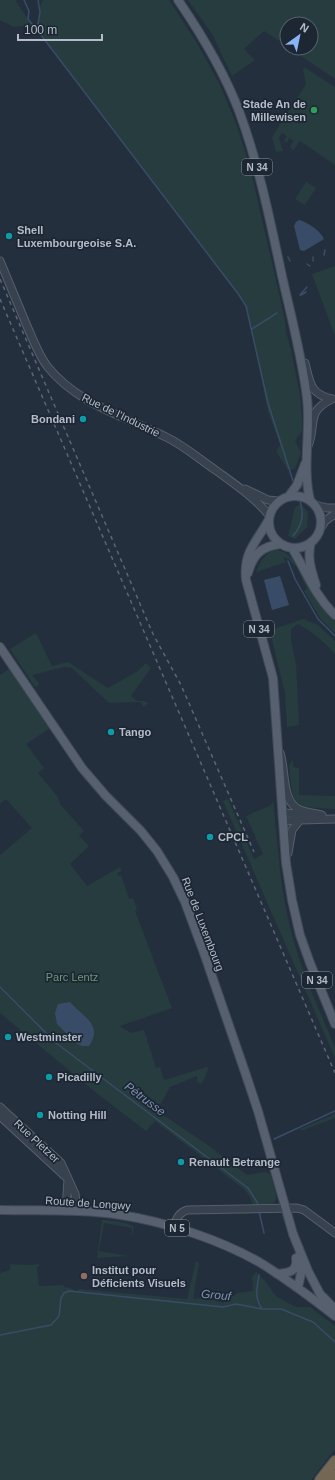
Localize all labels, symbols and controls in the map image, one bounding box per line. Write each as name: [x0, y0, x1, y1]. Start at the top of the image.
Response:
scale bar: [18, 16, 102, 42]
north arrow: [279, 16, 319, 56]
text: N: [298, 20, 311, 35]
text: 100 m: [24, 23, 57, 37]
place label: Stade An de Millewisen: [243, 98, 306, 123]
marker: Stade An de Millewisen: [309, 105, 319, 115]
road number: N 34: [242, 159, 272, 175]
place label: Shell Luxembourgeoise S.A.: [17, 224, 136, 249]
marker: Shell Luxembourgeoise S.A.: [4, 231, 14, 241]
street label: Rue de l'Industrie: [80, 391, 162, 439]
place label: Bondani: [31, 413, 75, 425]
marker: Bondani: [78, 414, 88, 424]
road number: N 34: [244, 621, 274, 637]
place label: Tango: [119, 726, 151, 738]
marker: Tango: [106, 727, 116, 737]
place label: CPCL: [218, 831, 248, 843]
marker: CPCL: [205, 832, 215, 842]
street label: Rue de Luxembourg: [180, 875, 226, 973]
park label: Parc Lentz: [46, 971, 98, 983]
road number: N 34: [302, 972, 332, 988]
place label: Westminster: [16, 1031, 83, 1043]
marker: Westminster: [3, 1032, 13, 1042]
place label: Picadilly: [57, 1071, 103, 1083]
marker: Picadilly: [44, 1072, 54, 1082]
water label: Pétrusse: [122, 1079, 168, 1119]
place label: Notting Hill: [48, 1109, 107, 1121]
marker: Notting Hill: [35, 1110, 45, 1120]
street label: Rue Pletzer: [12, 1117, 62, 1165]
place label: Renault Betrange: [189, 1156, 280, 1168]
marker: Renault Betrange: [176, 1157, 186, 1167]
street label: Route de Longwy: [45, 1194, 132, 1212]
road number: N 5: [165, 1220, 189, 1236]
place label: Institut pour Déficients Visuels: [92, 1264, 186, 1289]
marker: Institut pour Déficients Visuels: [79, 1271, 89, 1281]
water label: Grouf: [200, 1287, 233, 1303]

